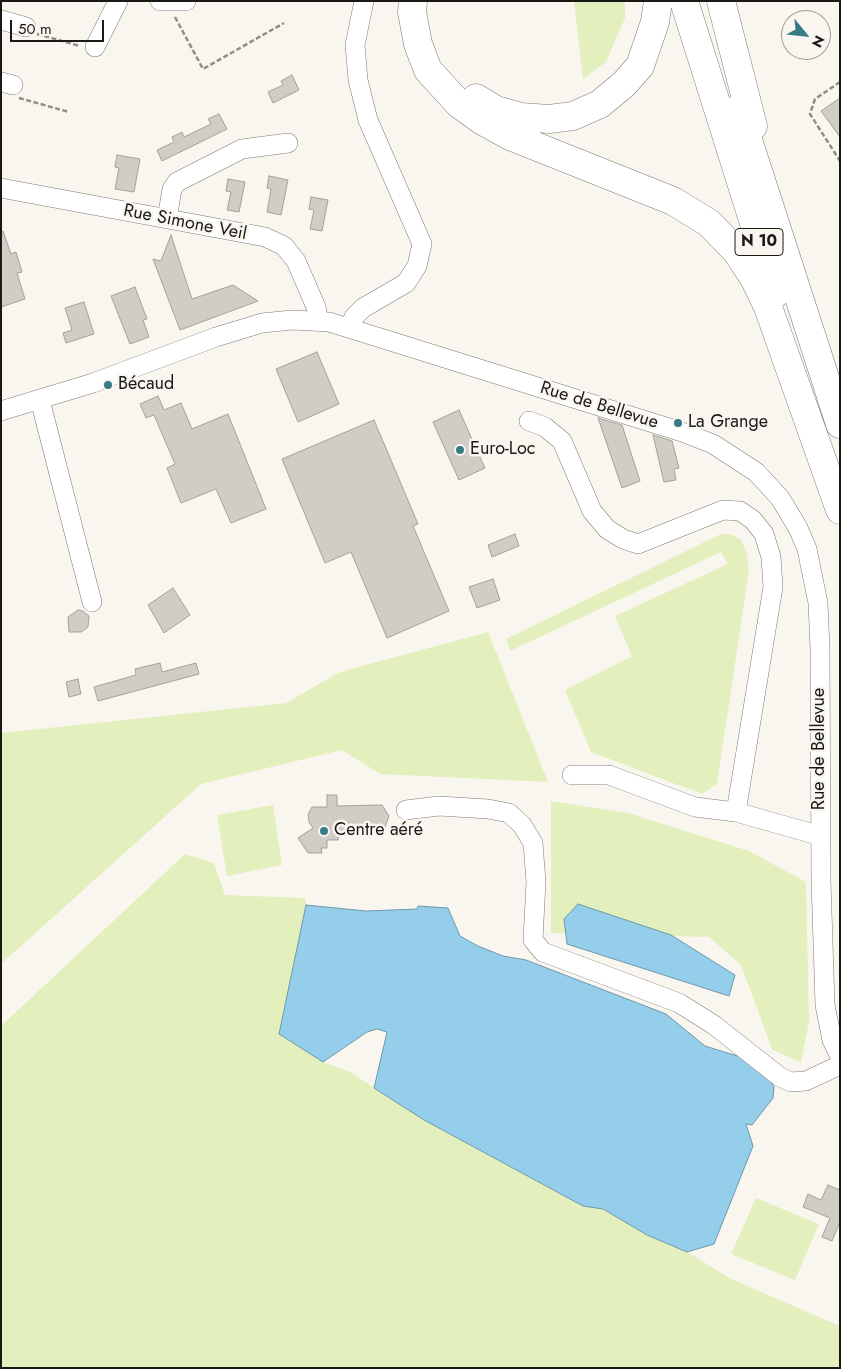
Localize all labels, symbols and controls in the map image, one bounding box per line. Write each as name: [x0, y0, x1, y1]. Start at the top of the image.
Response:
scale bar: [12, 10, 106, 42]
north arrow: [781, 10, 831, 60]
text: 50 m: [18, 18, 52, 40]
text: N: [807, 32, 830, 51]
street label: Rue Simone Veil: [121, 200, 249, 246]
road number: N 10: [735, 228, 783, 256]
place label: Bécaud: [118, 374, 174, 396]
street label: Rue de Bellevue: [537, 378, 661, 434]
marker: Bécaud: [102, 379, 114, 391]
place label: La Grange: [688, 412, 768, 434]
marker: La Grange: [672, 417, 684, 429]
place label: Euro-Loc: [470, 439, 535, 461]
marker: Euro-Loc: [454, 444, 466, 456]
street label: Rue de Bellevue: [809, 688, 831, 810]
place label: Centre aéré: [334, 820, 423, 842]
marker: Centre aéré: [318, 825, 330, 837]

